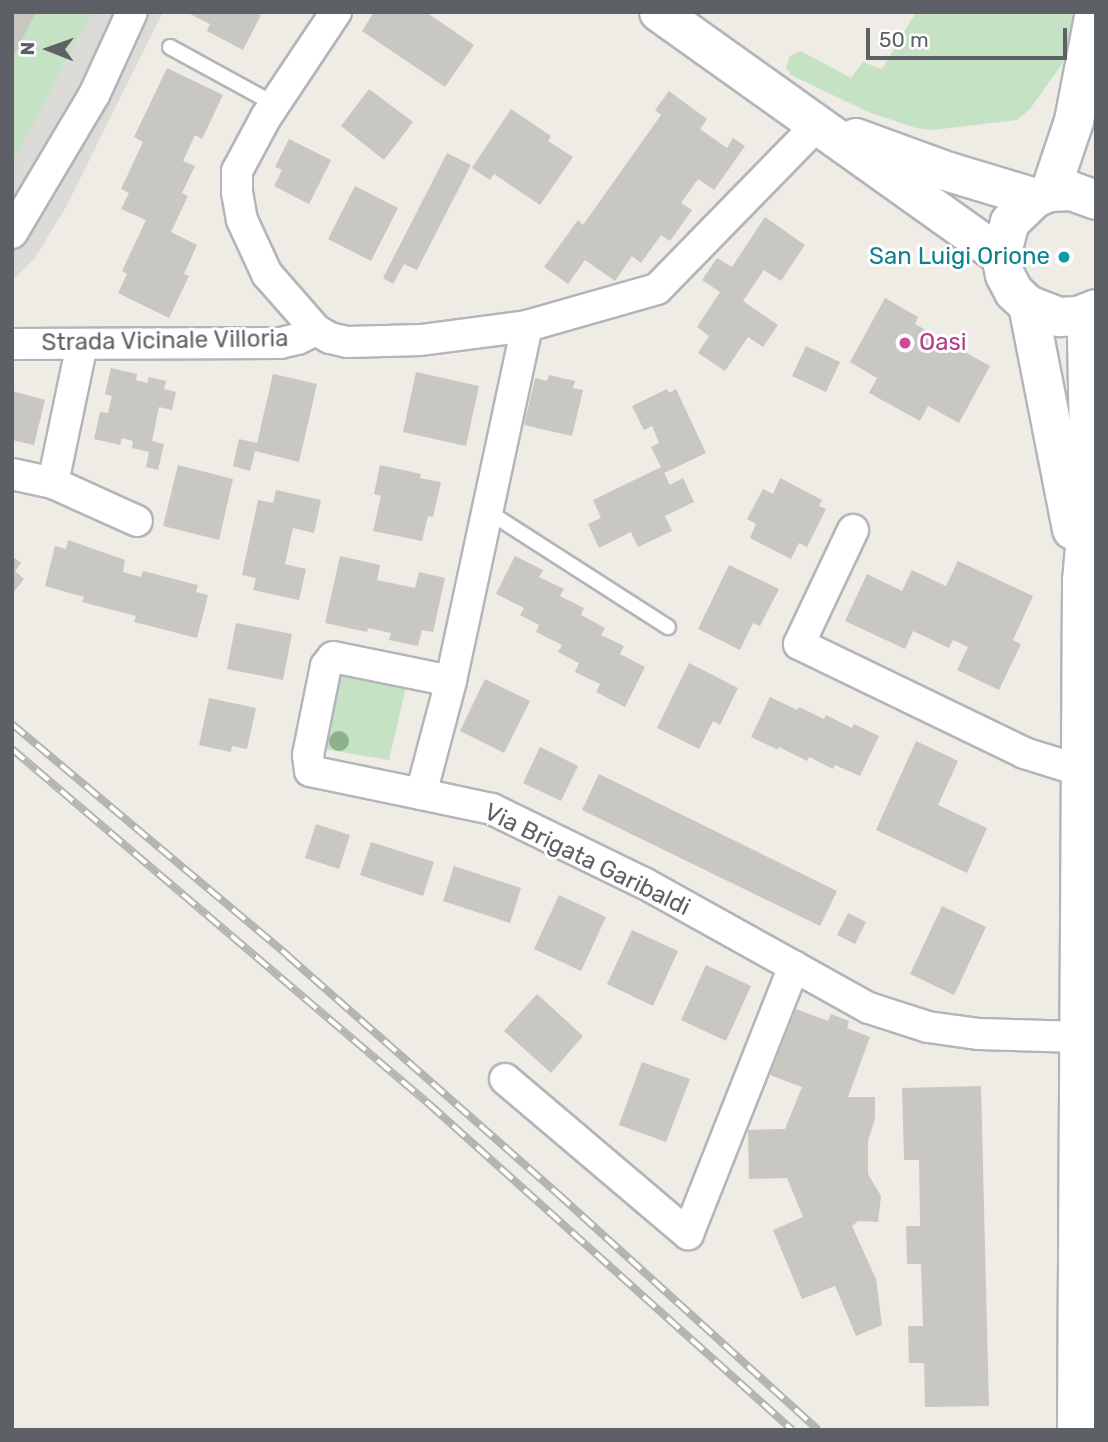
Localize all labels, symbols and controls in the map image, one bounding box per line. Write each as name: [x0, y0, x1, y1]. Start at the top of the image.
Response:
north arrow: [14, 14, 84, 84]
scale bar: [870, 14, 1071, 58]
text: 50 m: [879, 27, 929, 52]
text: N: [16, 42, 39, 56]
place label: San Luigi Orione: [869, 243, 1050, 271]
marker: San Luigi Orione: [1056, 249, 1072, 265]
street label: Strada Vicinale Villoria: [41, 324, 289, 358]
place label: Oasi: [919, 329, 967, 357]
marker: Oasi: [897, 335, 913, 351]
street label: Via Brigata Garibaldi: [479, 798, 695, 922]

